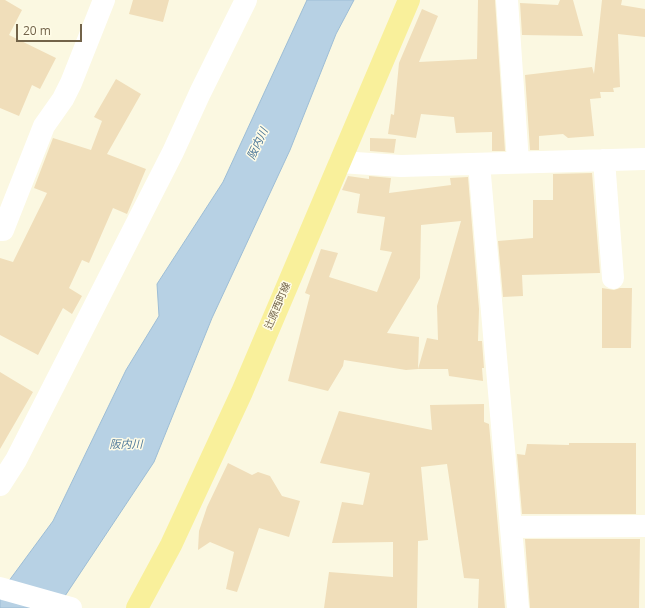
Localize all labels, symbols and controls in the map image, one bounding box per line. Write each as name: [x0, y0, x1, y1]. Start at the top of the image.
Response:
scale bar: [18, 16, 84, 42]
text: 20 m: [23, 22, 51, 39]
water label: 阪内川: [245, 126, 271, 162]
street label: 辻原西町線: [263, 281, 293, 331]
water label: 阪内川: [110, 438, 142, 452]

